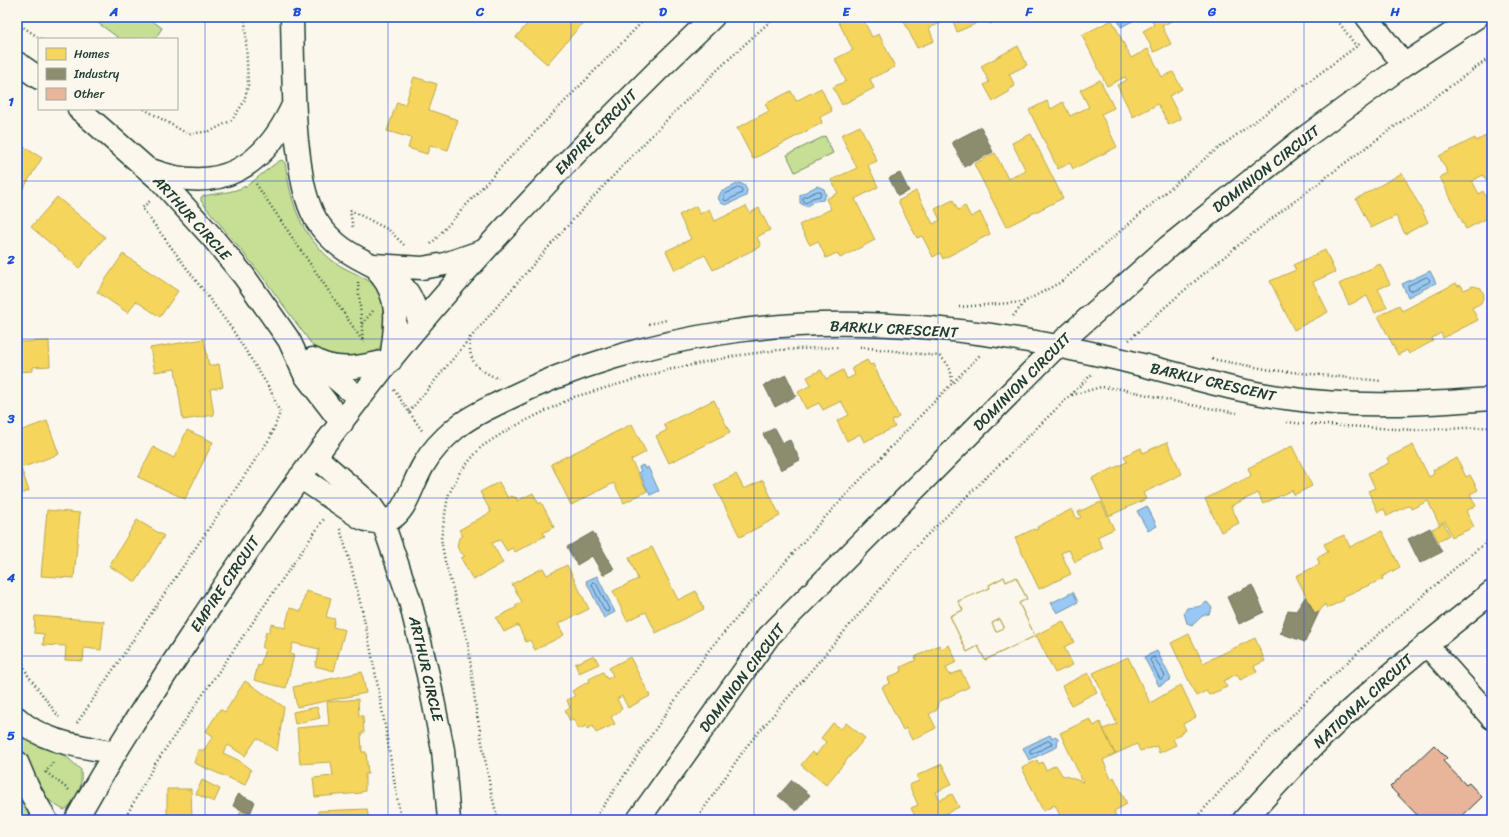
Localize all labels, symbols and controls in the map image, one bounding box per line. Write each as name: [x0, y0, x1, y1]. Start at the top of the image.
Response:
text: A: [109, 0, 118, 23]
text: B: [293, 0, 302, 23]
text: C: [475, 0, 485, 23]
text: D: [659, 0, 667, 23]
text: E: [842, 0, 851, 23]
text: F: [1024, 0, 1033, 23]
text: G: [1207, 0, 1217, 23]
text: H: [1389, 0, 1400, 23]
legend: [38, 38, 178, 110]
text: Homes: [74, 43, 110, 65]
text: Industry: [73, 63, 120, 85]
street label: EMPIRE CIRCUIT: [548, 82, 645, 181]
text: Other: [74, 83, 105, 105]
text: 1: [8, 90, 14, 113]
street label: DOMINION CIRCUIT: [1206, 118, 1326, 220]
street label: ARTHUR CIRCLE: [146, 168, 239, 268]
text: 2: [6, 248, 15, 271]
street label: BARKLY CRESCENT: [829, 313, 960, 345]
street label: DOMINION CIRCUIT: [966, 326, 1078, 438]
street label: BARKLY CRESCENT: [1148, 355, 1279, 409]
text: 3: [6, 407, 15, 430]
street label: EMPIRE CIRCUIT: [183, 529, 268, 637]
text: 4: [6, 566, 16, 589]
street label: ARTHUR CIRCLE: [401, 613, 451, 726]
street label: DOMINION CIRCUIT: [692, 617, 792, 738]
street label: NATIONAL CIRCUIT: [1307, 647, 1420, 755]
text: 5: [7, 724, 15, 747]

